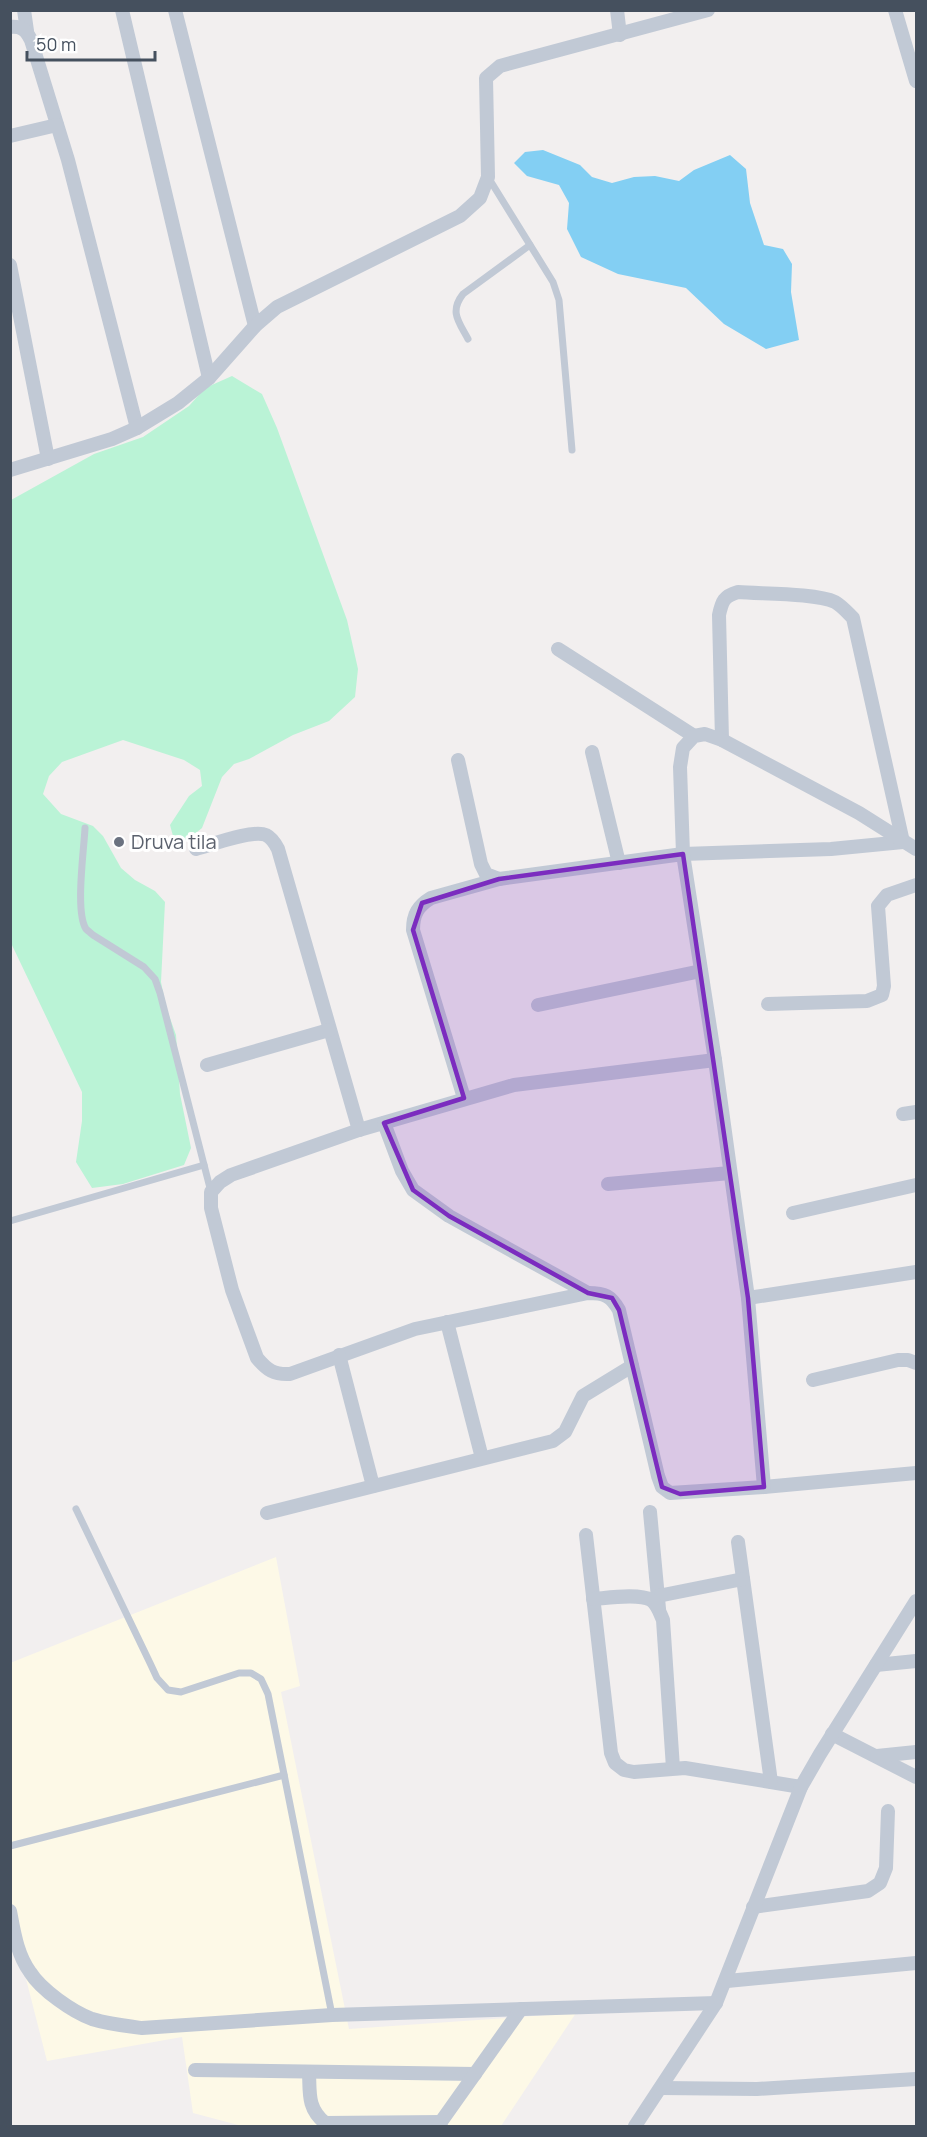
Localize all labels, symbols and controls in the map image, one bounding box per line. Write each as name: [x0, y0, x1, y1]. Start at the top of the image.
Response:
scale bar: [27, 24, 154, 62]
text: 50 m: [36, 32, 76, 56]
place label: Druva tila: [131, 828, 217, 855]
marker: Druva tila: [112, 835, 126, 849]

